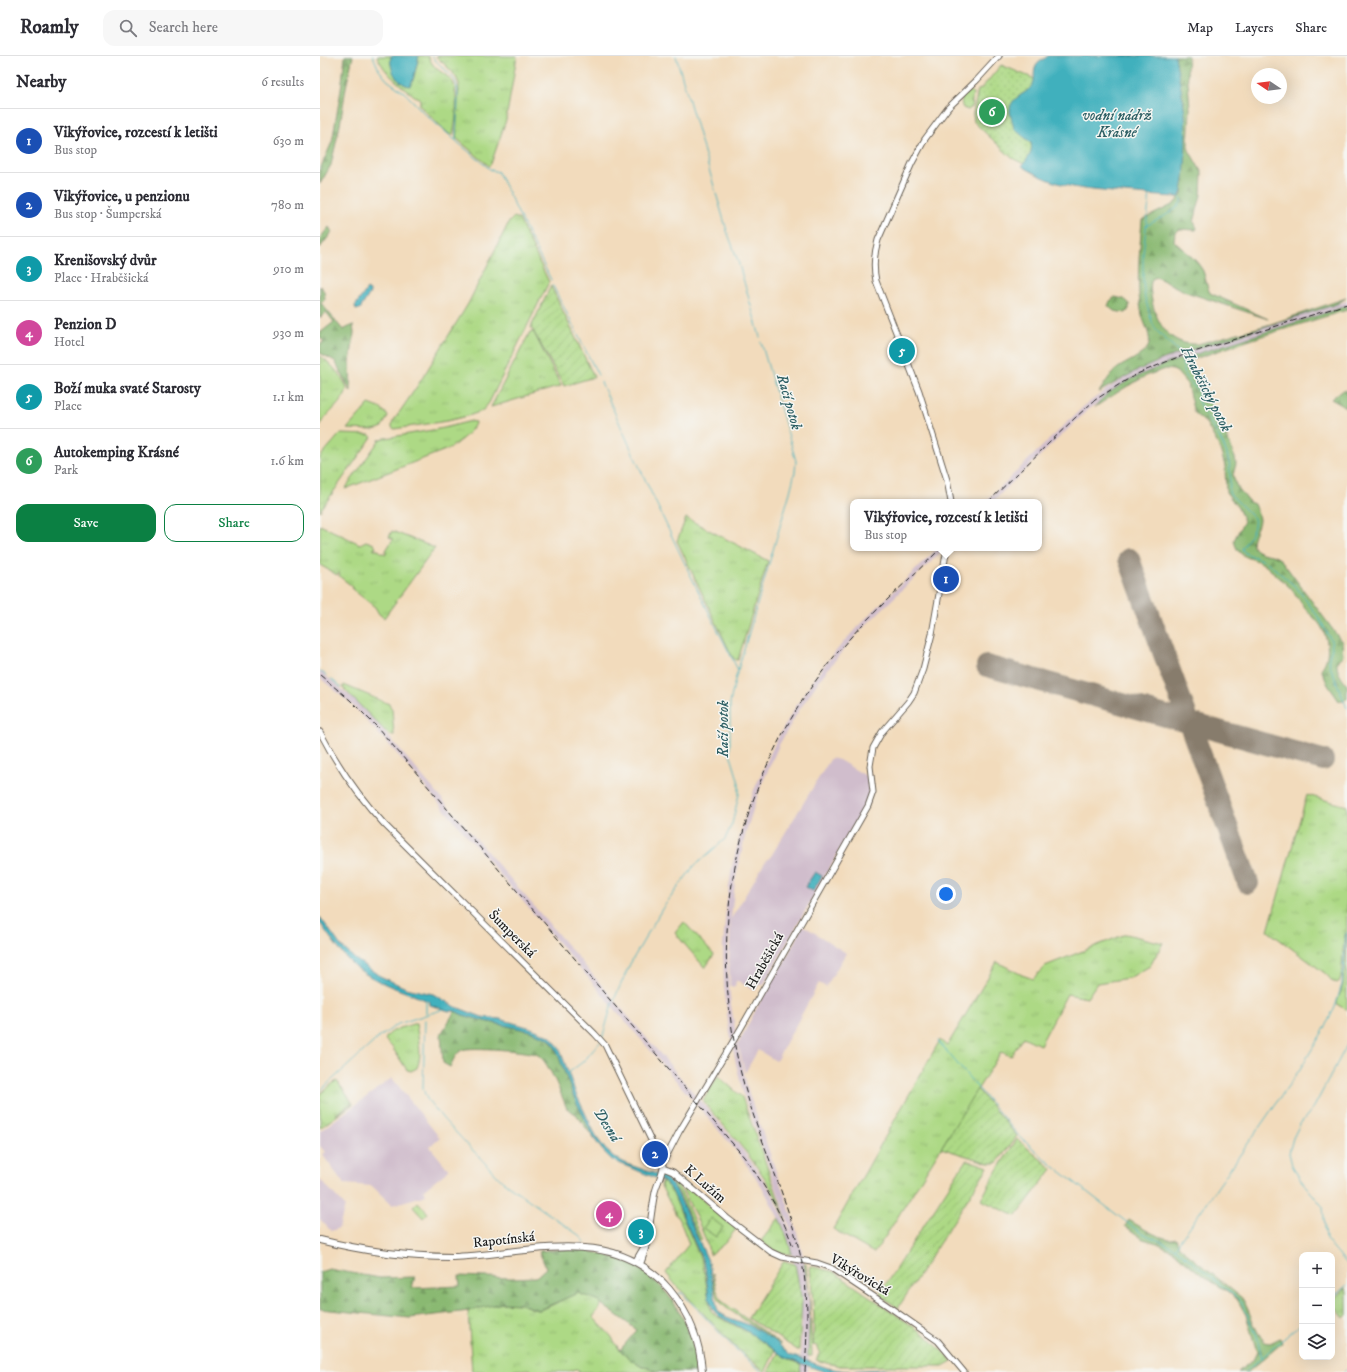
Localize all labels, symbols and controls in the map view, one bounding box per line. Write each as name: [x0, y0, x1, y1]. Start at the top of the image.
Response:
search box: [103, 10, 383, 46]
text: Roamly: [20, 16, 79, 39]
icon: search: [117, 17, 139, 39]
text: Search here: [149, 18, 218, 37]
text: Map: [1187, 19, 1213, 37]
text: Layers: [1235, 19, 1273, 37]
text: Share: [1295, 19, 1327, 37]
north arrow: [1251, 68, 1287, 104]
text: Nearby: [16, 71, 66, 93]
text: 6 results: [261, 74, 304, 90]
pin: 6: [979, 97, 1005, 127]
water label: vodní nádrž Krásné: [1082, 106, 1152, 142]
text: Vikýřovice, rozcestí k letišti: [54, 123, 218, 142]
text: 1: [27, 133, 31, 149]
text: 630 m: [273, 133, 304, 149]
text: Bus stop: [54, 142, 97, 158]
text: Vikýřovice, u penzionu: [54, 187, 190, 206]
text: 2: [26, 197, 32, 213]
text: 780 m: [271, 197, 304, 213]
text: Bus stop · Šumperská: [54, 206, 162, 222]
text: Krenišovský dvůr: [54, 251, 157, 270]
text: 3: [27, 261, 31, 277]
text: 910 m: [273, 261, 304, 277]
text: Place · Hraběšická: [54, 270, 149, 286]
text: Penzion D: [54, 315, 116, 334]
text: 4: [25, 325, 33, 341]
text: 930 m: [273, 325, 304, 341]
text: Hotel: [54, 334, 85, 350]
pin: 5: [889, 336, 915, 366]
water label: Hraběšický potok: [1176, 342, 1236, 436]
water label: Račí potok: [772, 371, 806, 433]
text: Boží muka svaté Starosty: [54, 379, 201, 398]
text: 5: [26, 389, 32, 405]
text: 1.1 km: [272, 389, 304, 405]
text: Place: [54, 398, 82, 414]
text: Autokemping Krásné: [54, 443, 179, 462]
text: 6: [26, 453, 32, 469]
text: 1.6 km: [270, 453, 304, 469]
text: Park: [54, 462, 78, 478]
popup: [850, 499, 1042, 551]
button: Save: [16, 504, 156, 542]
button: Share: [164, 504, 304, 542]
text: Vikýřovice, rozcestí k letišti: [864, 508, 1028, 527]
text: Bus stop: [864, 527, 907, 543]
pin: 1: [933, 564, 959, 594]
water label: Račí potok: [714, 700, 733, 759]
your location: [936, 884, 956, 904]
street label: Šumperská: [484, 906, 540, 962]
street label: Hraběšická: [742, 929, 788, 993]
water label: Desná: [589, 1104, 626, 1147]
pin: 2: [642, 1139, 668, 1169]
street label: K Lužím: [680, 1161, 730, 1207]
pin: 4: [596, 1199, 622, 1229]
pin: 3: [628, 1217, 654, 1247]
street label: Rapotínská: [472, 1228, 536, 1252]
street label: Vikýřovická: [826, 1250, 893, 1300]
map controls: [1299, 1252, 1335, 1360]
button: +: [1299, 1252, 1335, 1288]
button: −: [1299, 1288, 1335, 1324]
button: layers: [1299, 1324, 1335, 1360]

